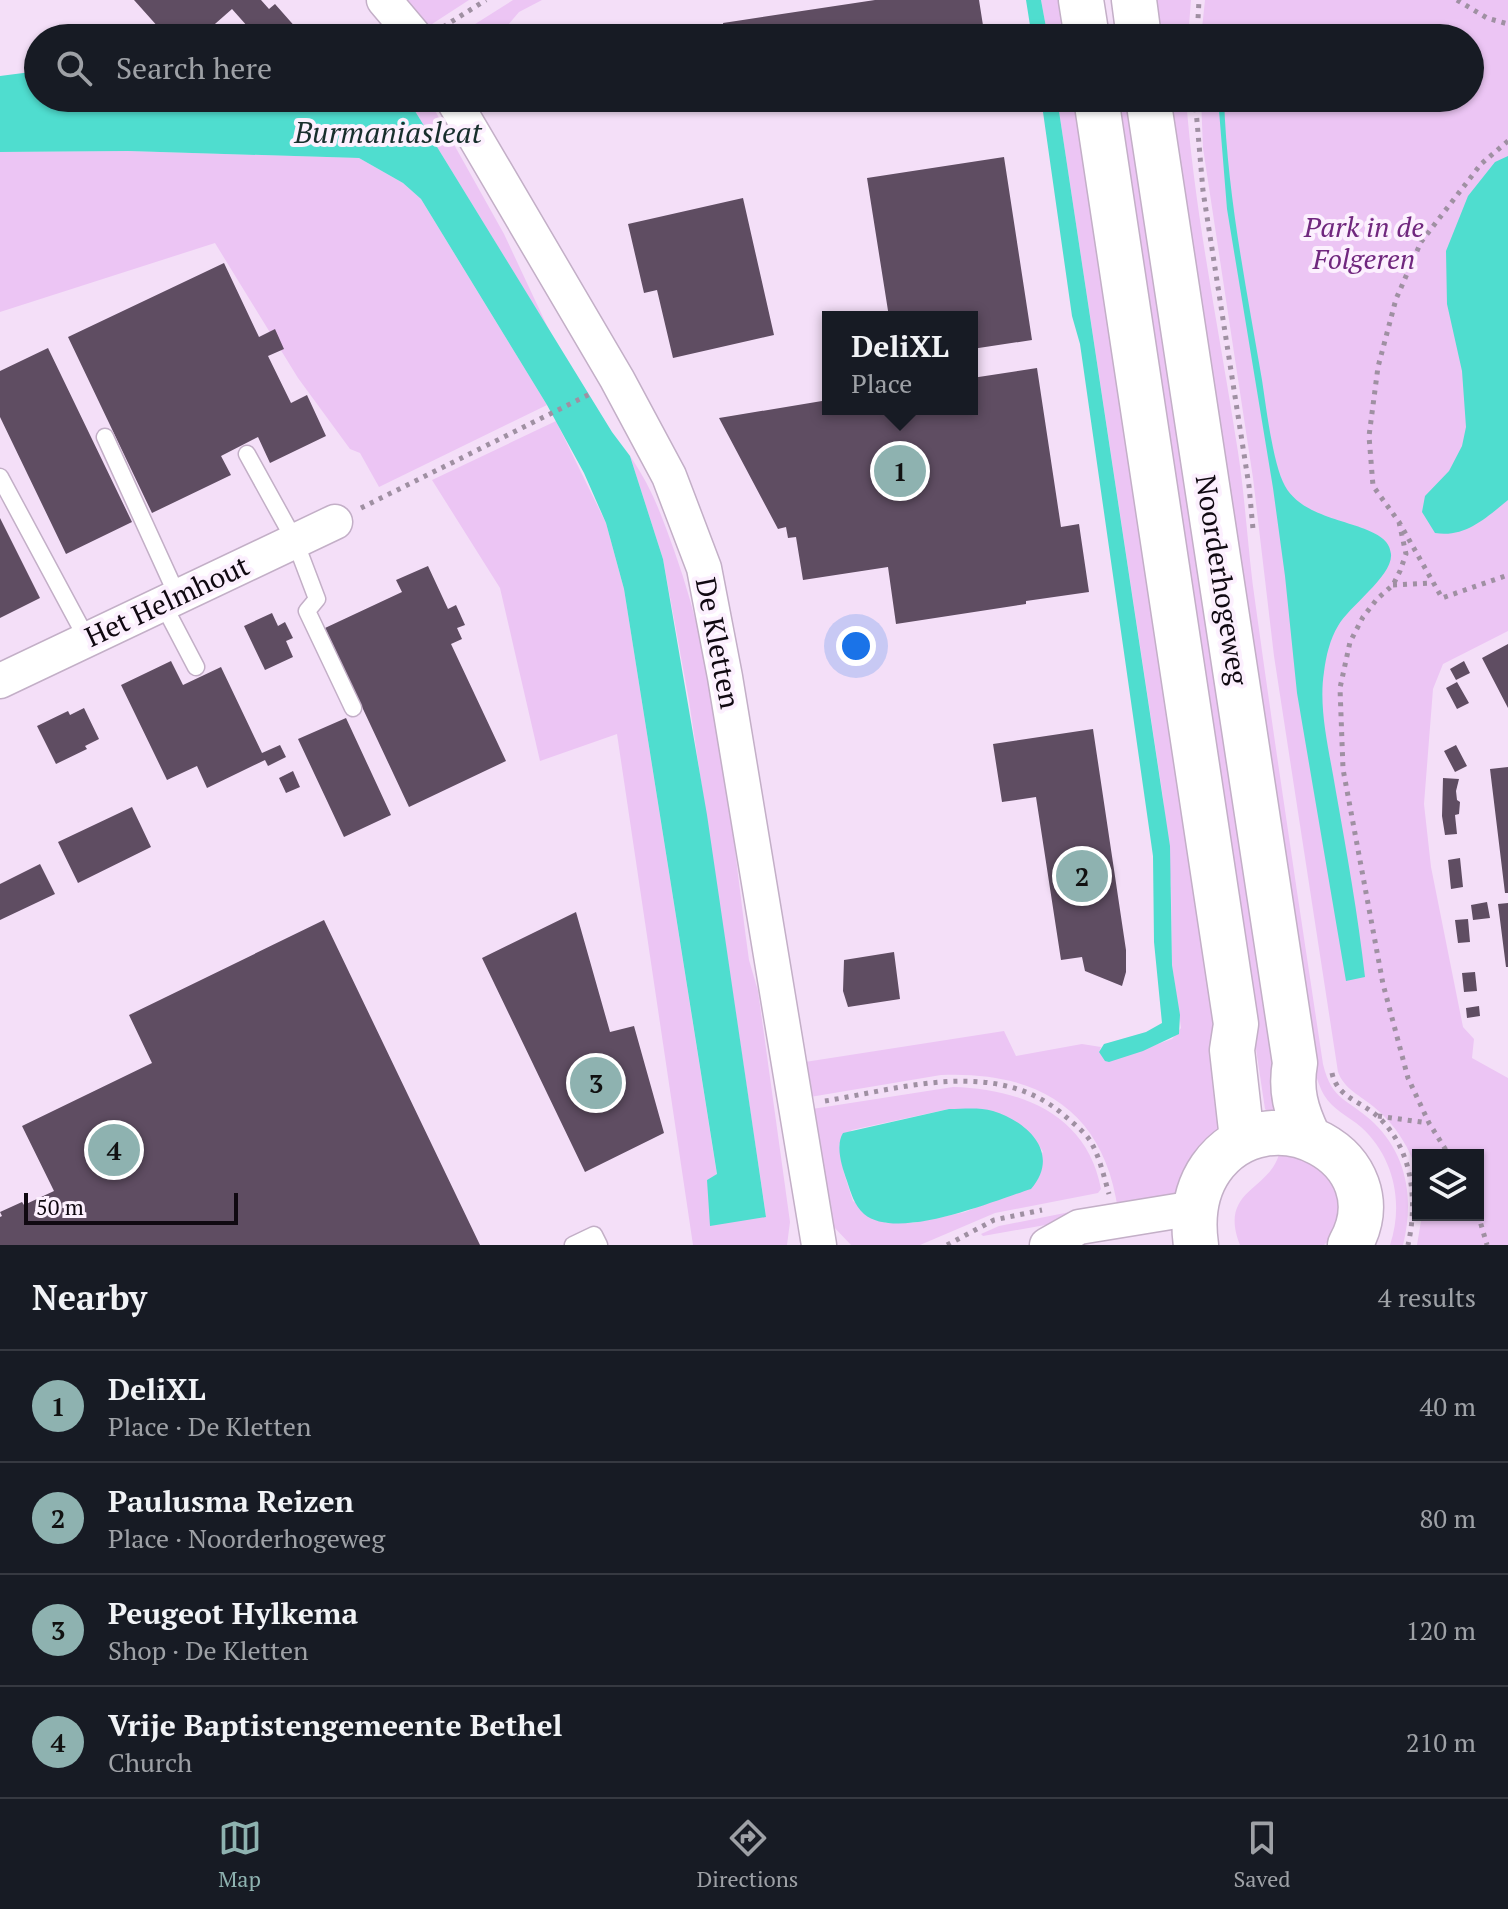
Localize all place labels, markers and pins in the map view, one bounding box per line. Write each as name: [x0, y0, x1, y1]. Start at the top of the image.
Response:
pin: 1: [874, 441, 926, 501]
pin: 2: [1056, 846, 1108, 906]
pin: 3: [570, 1053, 622, 1113]
pin: 4: [88, 1120, 140, 1180]

